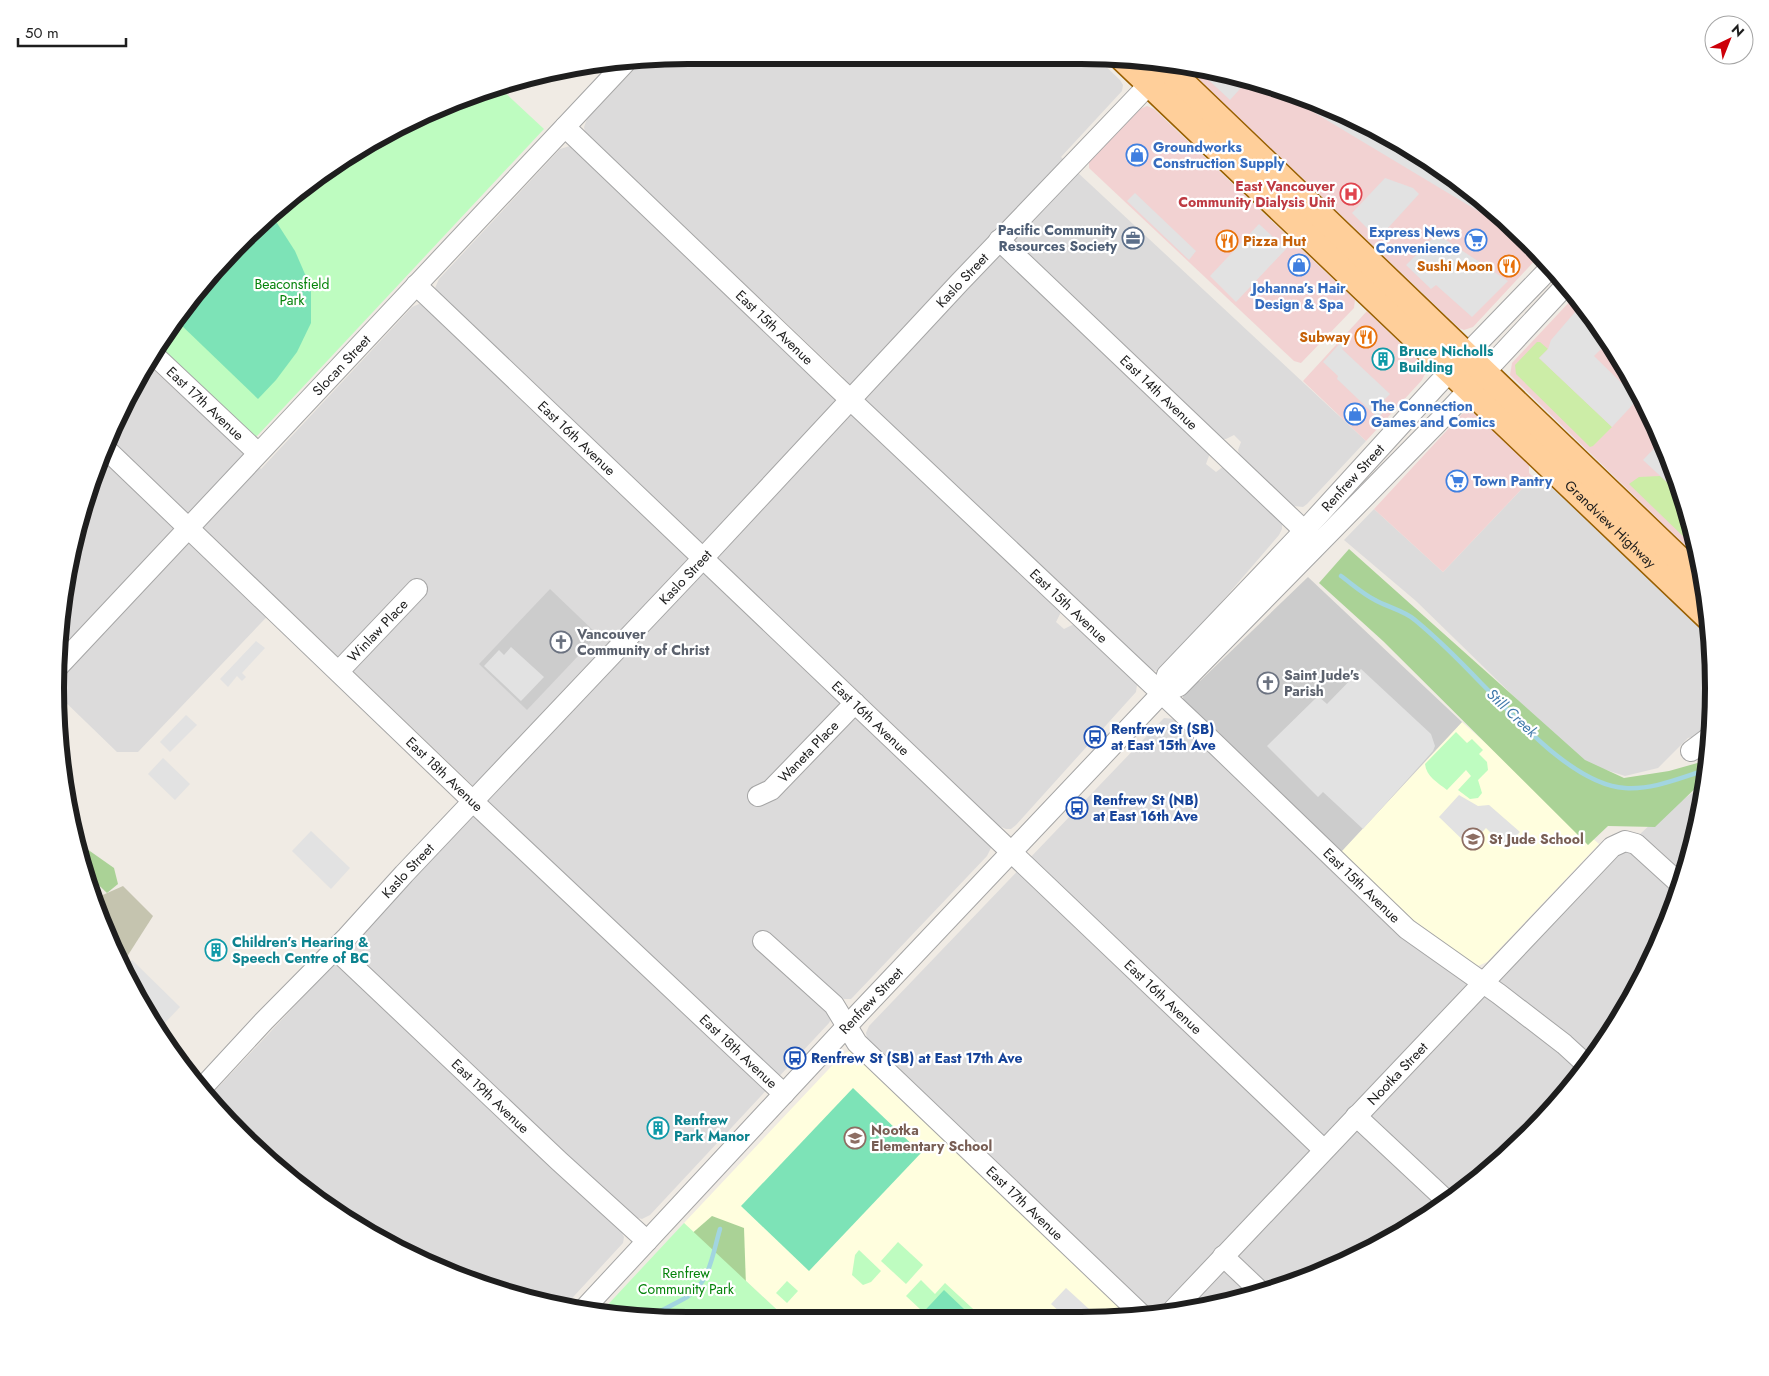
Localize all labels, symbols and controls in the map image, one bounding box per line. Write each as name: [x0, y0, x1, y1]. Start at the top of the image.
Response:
scale bar: [18, 15, 125, 47]
north arrow: [1704, 15, 1754, 65]
text: N: [1727, 19, 1749, 42]
text: 50 m: [25, 22, 59, 44]
place label: Groundworks Construction Supply: [1153, 137, 1285, 173]
shop icon: Groundworks Construction Supply: [1125, 143, 1149, 167]
place label: East Vancouver Community Dialysis Unit: [1178, 176, 1336, 212]
hospital icon: East Vancouver Community Dialysis Unit: [1339, 182, 1363, 206]
place label: Pacific Community Resources Society: [998, 220, 1118, 256]
place label: Express News Convenience: [1369, 222, 1461, 258]
office icon: Pacific Community Resources Society: [1121, 226, 1145, 250]
supermarket icon: Express News Convenience: [1464, 228, 1488, 252]
restaurant icon: Pizza Hut: [1215, 229, 1239, 253]
place label: Pizza Hut: [1243, 231, 1306, 251]
street label: Kaslo Street: [931, 248, 993, 312]
shop icon: Johanna’s Hair Design & Spa: [1287, 253, 1311, 277]
restaurant icon: Sushi Moon: [1497, 254, 1521, 278]
place label: Sushi Moon: [1417, 256, 1493, 276]
park label: Beaconsfield Park: [254, 274, 330, 310]
place label: Johanna’s Hair Design & Spa: [1249, 278, 1346, 314]
street label: East 15th Avenue: [731, 285, 818, 369]
restaurant icon: Subway: [1354, 325, 1378, 349]
place label: Subway: [1299, 327, 1351, 347]
street label: Slocan Street: [308, 330, 375, 400]
place label: Bruce Nicholls Building: [1399, 341, 1494, 377]
building icon: Bruce Nicholls Building: [1371, 347, 1395, 371]
street label: East 14th Avenue: [1116, 350, 1202, 434]
street label: East 17th Avenue: [162, 362, 249, 445]
street label: East 16th Avenue: [533, 396, 620, 480]
place label: The Connection Games and Comics: [1371, 396, 1496, 432]
shop icon: The Connection Games and Comics: [1343, 402, 1367, 426]
street label: Renfrew Street: [1317, 439, 1389, 516]
supermarket icon: Town Pantry: [1445, 469, 1469, 493]
place label: Town Pantry: [1473, 471, 1553, 491]
street label: Grandview Highway: [1560, 476, 1661, 573]
street label: Kaslo Street: [654, 545, 717, 609]
street label: East 15th Avenue: [1025, 564, 1112, 648]
street label: Winlaw Place: [343, 595, 412, 666]
place label: Vancouver Community of Christ: [576, 624, 710, 660]
church icon: Vancouver Community of Christ: [549, 630, 573, 654]
place label: Saint Jude's Parish: [1284, 665, 1360, 701]
church icon: Saint Jude's Parish: [1256, 671, 1280, 695]
street label: East 16th Avenue: [827, 676, 914, 760]
water label: Still Creek: [1482, 684, 1543, 743]
street label: Waneta Place: [773, 716, 843, 787]
place label: Renfrew St (SB) at East 15th Ave: [1111, 719, 1216, 755]
bus stop icon: Renfrew St (SB) at East 15th Ave: [1083, 725, 1107, 749]
street label: East 18th Avenue: [402, 732, 488, 816]
place label: Renfrew St (NB) at East 16th Ave: [1093, 790, 1199, 826]
bus stop icon: Renfrew St (NB) at East 16th Ave: [1065, 796, 1089, 820]
school or university icon: St Jude School: [1461, 827, 1485, 851]
place label: St Jude School: [1489, 829, 1584, 849]
street label: Kaslo Street: [377, 838, 439, 902]
street label: East 15th Avenue: [1319, 843, 1405, 927]
place label: Children’s Hearing & Speech Centre of BC: [232, 932, 369, 968]
building icon: Children’s Hearing & Speech Centre of BC: [204, 938, 228, 962]
street label: East 16th Avenue: [1120, 955, 1207, 1039]
street label: Renfrew Street: [834, 962, 908, 1039]
street label: East 18th Avenue: [695, 1010, 782, 1093]
street label: Nootka Street: [1362, 1037, 1433, 1109]
bus stop icon: Renfrew St (SB) at East 17th Ave: [783, 1046, 807, 1070]
place label: Renfrew St (SB) at East 17th Ave: [811, 1048, 1023, 1068]
street label: East 19th Avenue: [447, 1054, 534, 1138]
place label: Renfrew Park Manor: [674, 1110, 750, 1146]
building icon: Renfrew Park Manor: [646, 1116, 670, 1140]
place label: Nootka Elementary School: [871, 1120, 992, 1156]
school or university icon: Nootka Elementary School: [843, 1126, 867, 1150]
street label: East 17th Avenue: [982, 1161, 1068, 1245]
park label: Renfrew Community Park: [638, 1263, 735, 1299]

